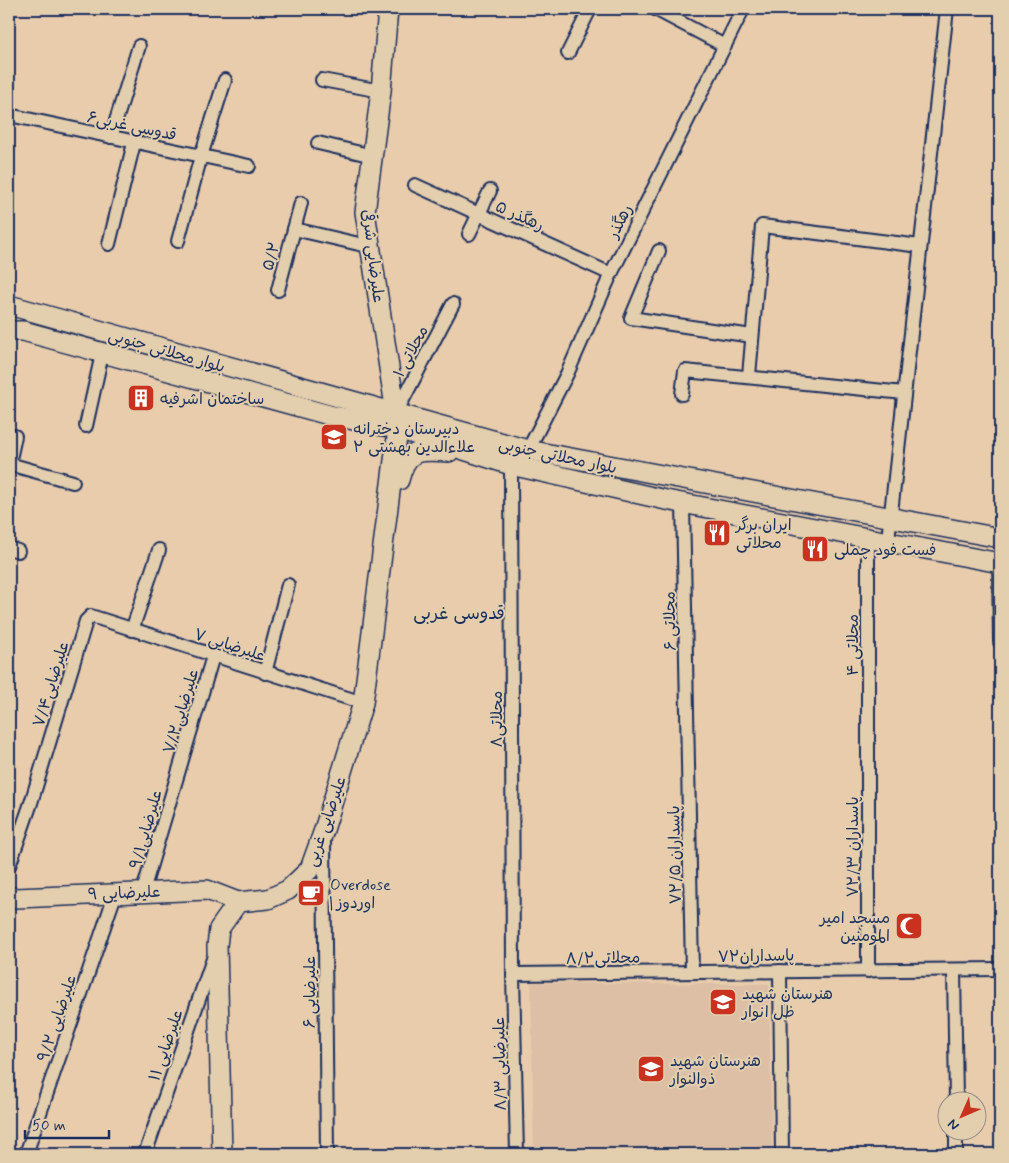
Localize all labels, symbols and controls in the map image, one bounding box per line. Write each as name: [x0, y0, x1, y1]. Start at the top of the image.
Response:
street label: قدوسی غربی۶: [85, 107, 178, 146]
street label: ۵ رهگذر: [492, 196, 547, 236]
street label: رهگذر: [602, 201, 638, 243]
street label: علیرضایی شرقی: [356, 208, 390, 304]
street label: ۵/۲: [258, 240, 285, 273]
street label: ۱ محلاتی: [389, 322, 434, 381]
street label: بلوار محلاتی جنوبی: [106, 325, 227, 378]
building icon: ساختمان اشرفیه: [126, 383, 156, 413]
place label: ساختمان اشرفیه: [160, 389, 264, 410]
place label: دبیرستان دخترانه علاءالدین بهشتی ۲: [353, 419, 475, 458]
school or university icon: دبیرستان دخترانه علاءالدین بهشتی ۲: [319, 422, 349, 452]
street label: بلوار محلاتی جنوبی: [497, 434, 619, 479]
place label: ایران برگر محلاتی: [734, 515, 792, 554]
restaurant icon: ایران برگر محلاتی: [702, 518, 732, 548]
restaurant icon: فست فود چملی: [800, 534, 830, 564]
place label: فست فود چملی: [834, 540, 936, 561]
street label: ۶ محلاتی: [659, 591, 682, 651]
district label: قدوسی غربی: [413, 602, 505, 626]
street label: ۴ محلاتی: [843, 614, 864, 676]
street label: ۷ علیرضایی: [191, 624, 268, 667]
street label: علیرضایی۷/۴: [28, 639, 74, 730]
street label: علیرضایی۷/۲: [159, 667, 204, 756]
street label: محلاتی۸: [487, 691, 508, 747]
street label: علیرضایی غربی: [301, 774, 352, 869]
street label: علیرضایی۹/۱: [125, 788, 168, 871]
street label: ۷۲/۳ پاسداران: [843, 796, 864, 898]
street label: ۷۲/۵ پاسداران: [664, 805, 687, 905]
place label: Overdose | اوردوز: [330, 875, 391, 914]
cafe icon: Overdose | اوردوز: [296, 878, 326, 908]
street label: ۹ علیرضایی: [87, 882, 161, 905]
place label: مسجد امیر المومنین: [818, 908, 890, 947]
mosque icon: مسجد امیر المومنین: [894, 911, 924, 941]
street label: پاسداران۷۲: [717, 945, 795, 968]
street label: محلاتی۸/۲: [566, 947, 640, 970]
street label: ۶ علیرضایی: [300, 956, 321, 1028]
street label: ۹/۲ علیرضایی: [33, 972, 82, 1065]
place label: هنرستان شهید ظل انوار: [740, 984, 833, 1023]
school or university icon: هنرستان شهید ظل انوار: [708, 987, 738, 1017]
street label: ۱۱ علیرضایی: [144, 1007, 188, 1084]
street label: ۸/۳ علیرضایی: [489, 1017, 512, 1111]
place label: هنرستان شهید ذوالنوار: [668, 1051, 761, 1090]
school or university icon: هنرستان شهید ذوالنوار: [636, 1054, 666, 1084]
north arrow: [936, 1090, 986, 1140]
scale bar: [25, 1108, 109, 1140]
text: N: [944, 1115, 963, 1134]
text: 50 m: [32, 1116, 66, 1136]

